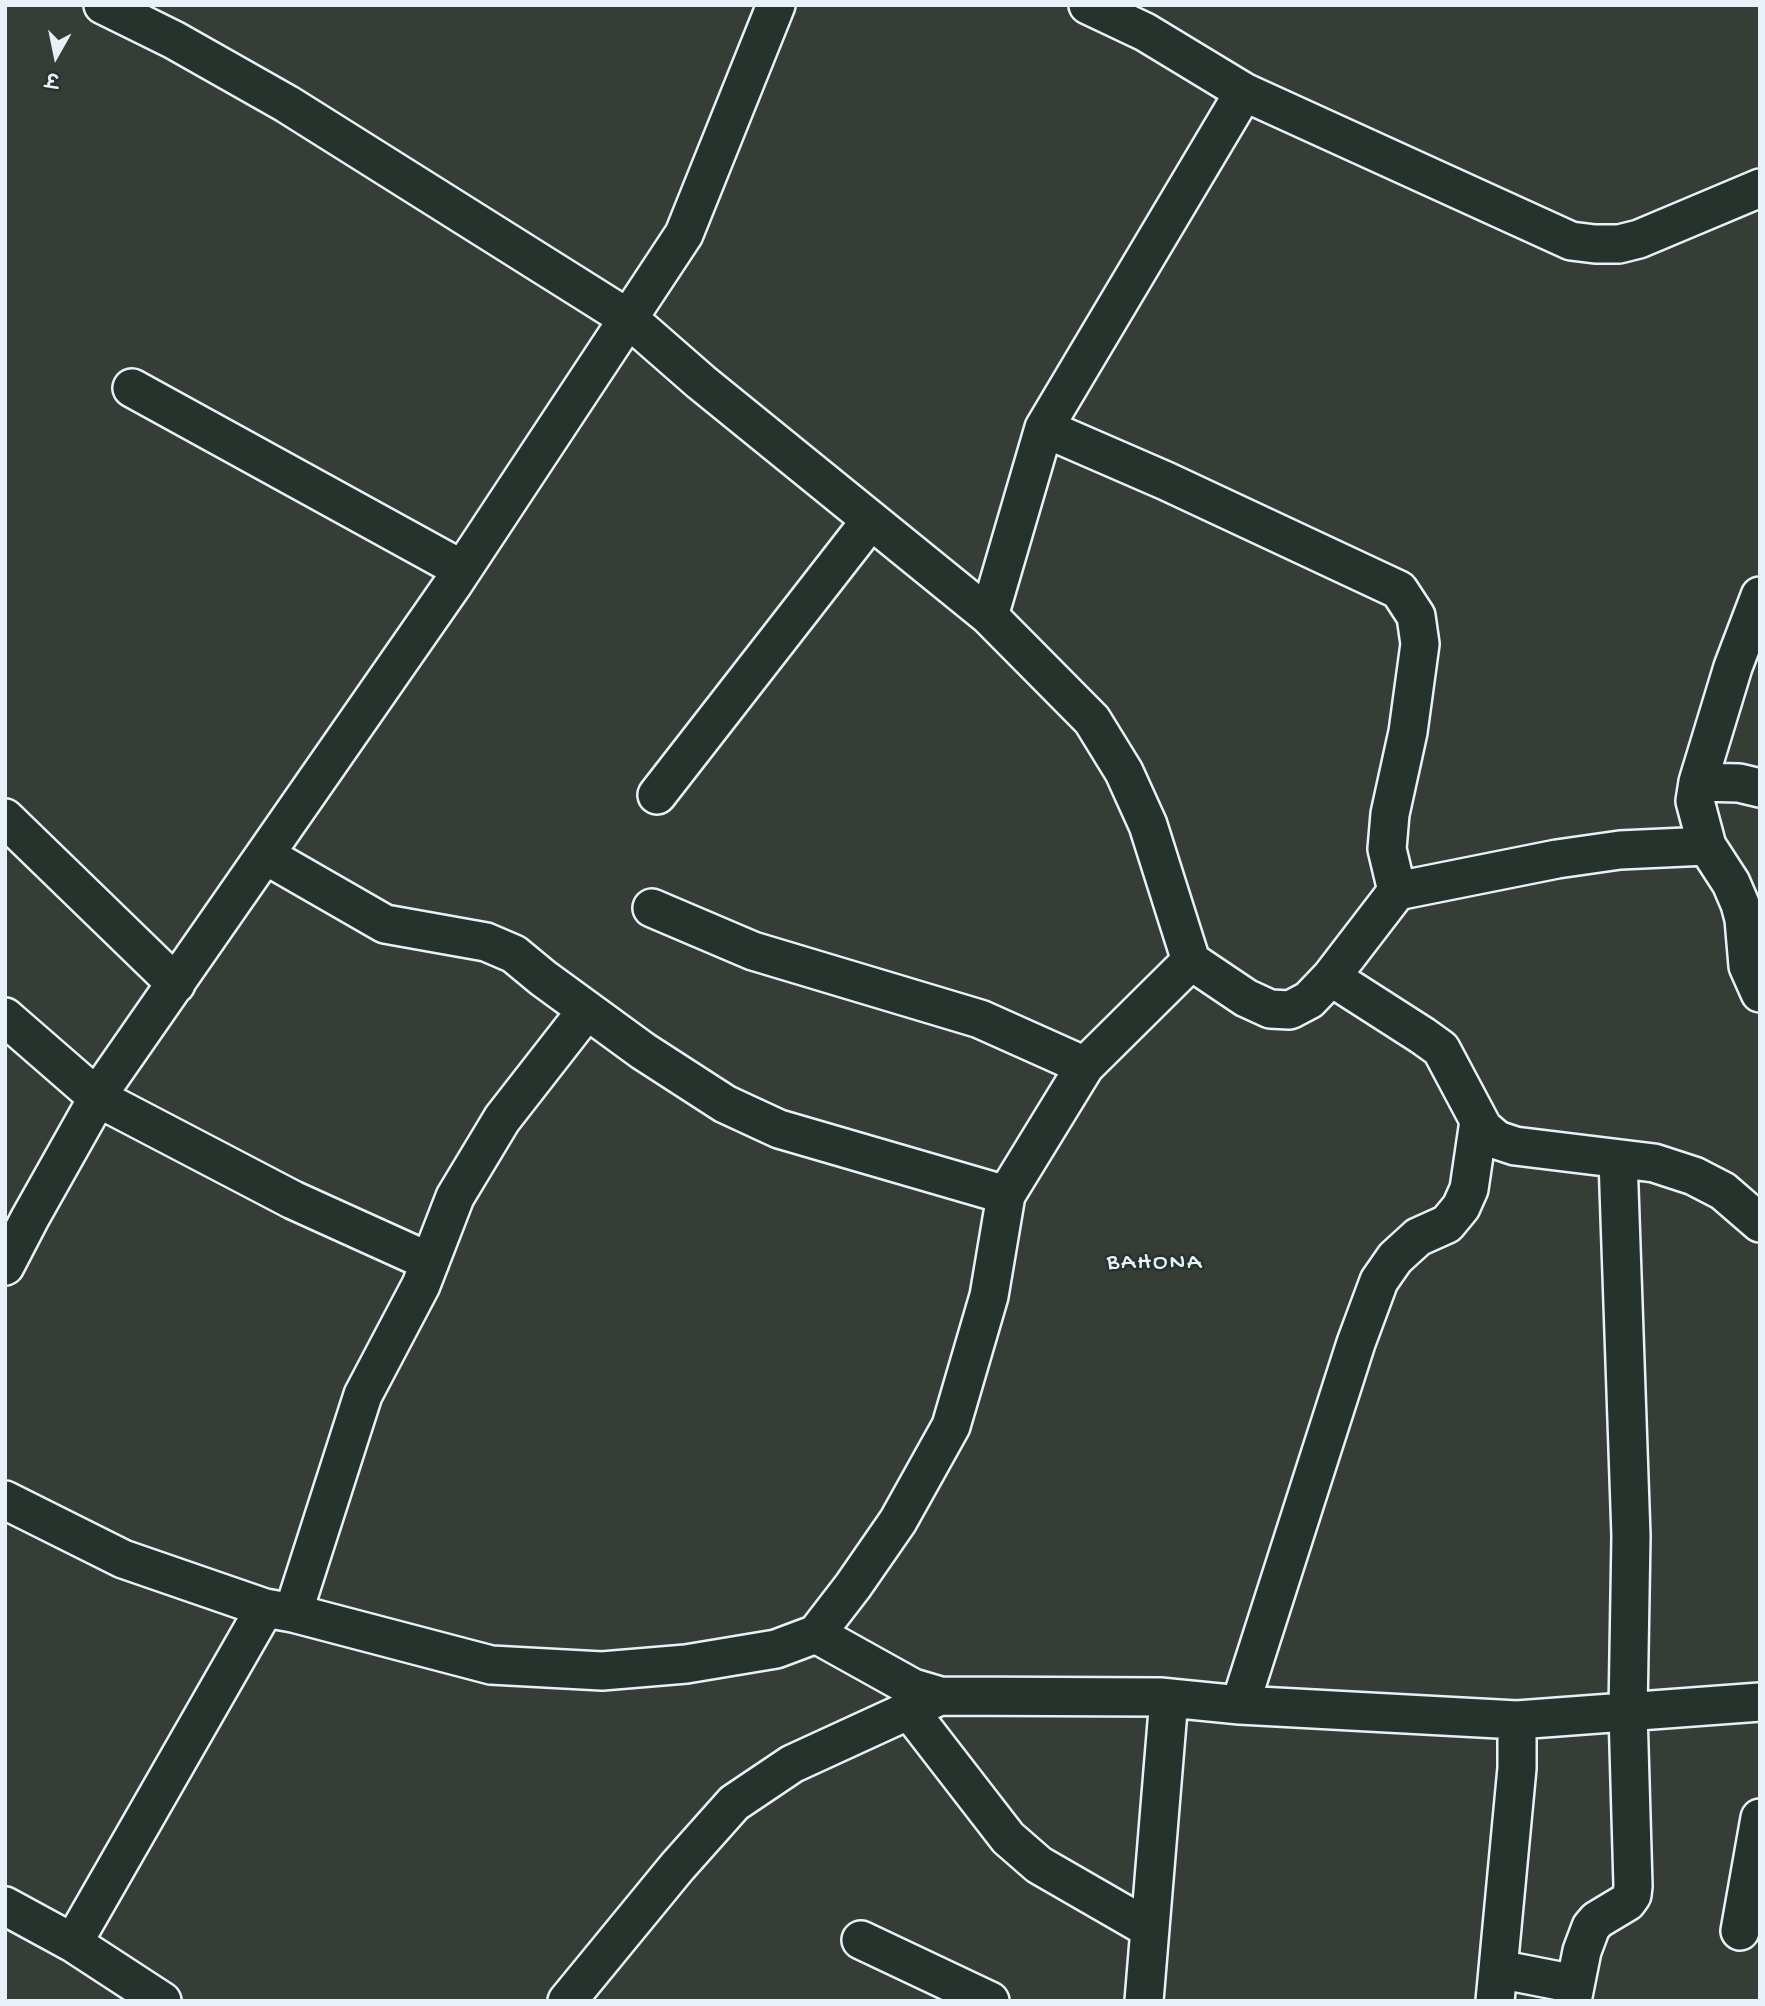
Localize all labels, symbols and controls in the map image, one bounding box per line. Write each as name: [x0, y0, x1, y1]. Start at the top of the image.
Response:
north arrow: [21, 21, 91, 91]
text: उ: [45, 65, 61, 90]
district label: BAHONA: [1108, 1250, 1202, 1278]

